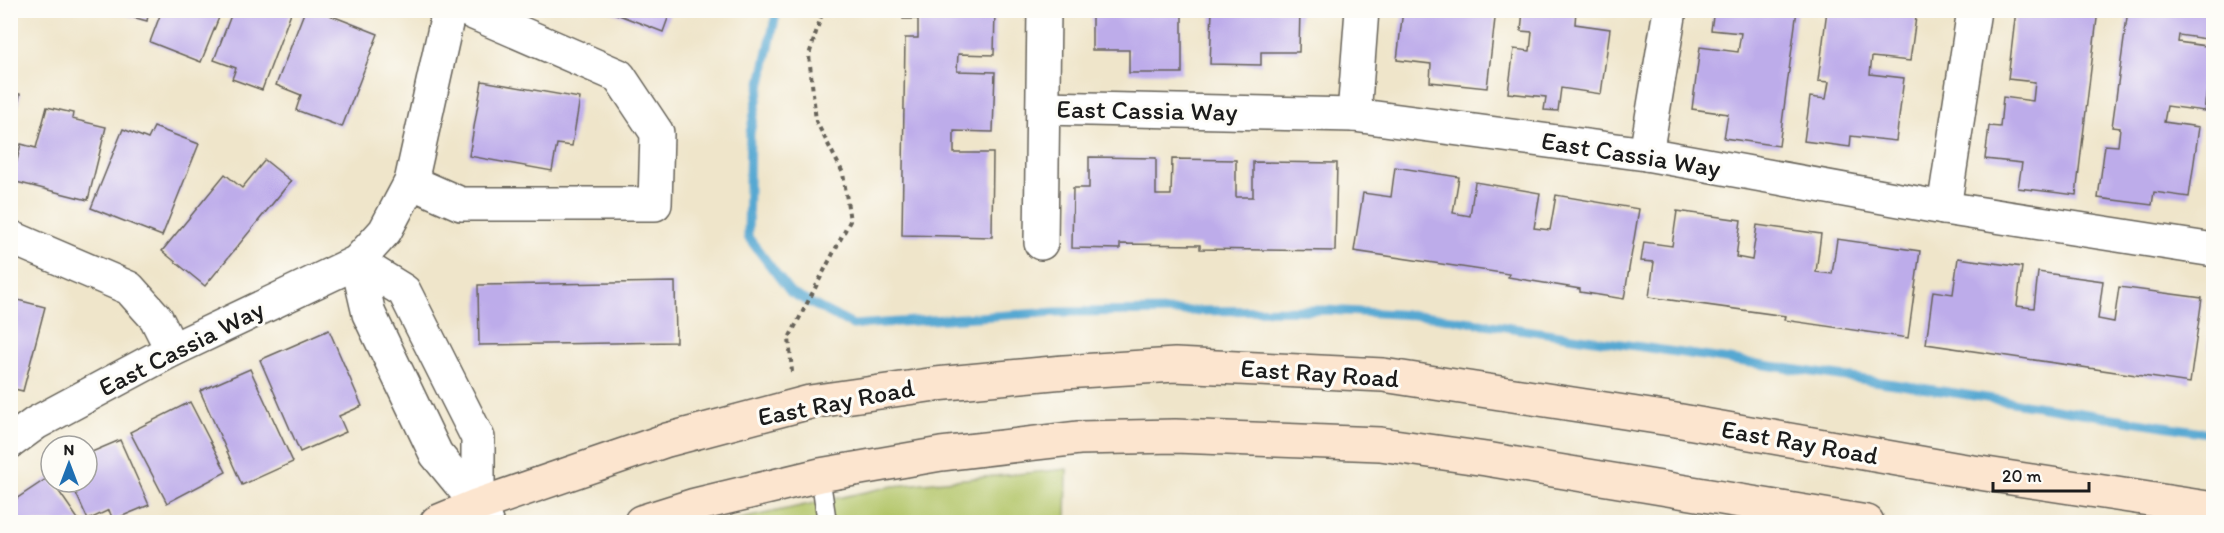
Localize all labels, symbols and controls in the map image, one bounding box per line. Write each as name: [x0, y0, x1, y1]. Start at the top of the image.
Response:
street label: East Cassia Way: [1056, 92, 1238, 128]
street label: East Cassia Way: [1539, 124, 1723, 184]
street label: East Cassia Way: [93, 293, 269, 403]
street label: East Ray Road: [1240, 351, 1401, 395]
street label: East Ray Road: [755, 371, 918, 433]
street label: East Ray Road: [1719, 412, 1882, 472]
north arrow: [39, 434, 99, 494]
text: N: [64, 440, 74, 459]
scale bar: [1993, 455, 2089, 493]
text: 20 m: [2002, 465, 2042, 487]

